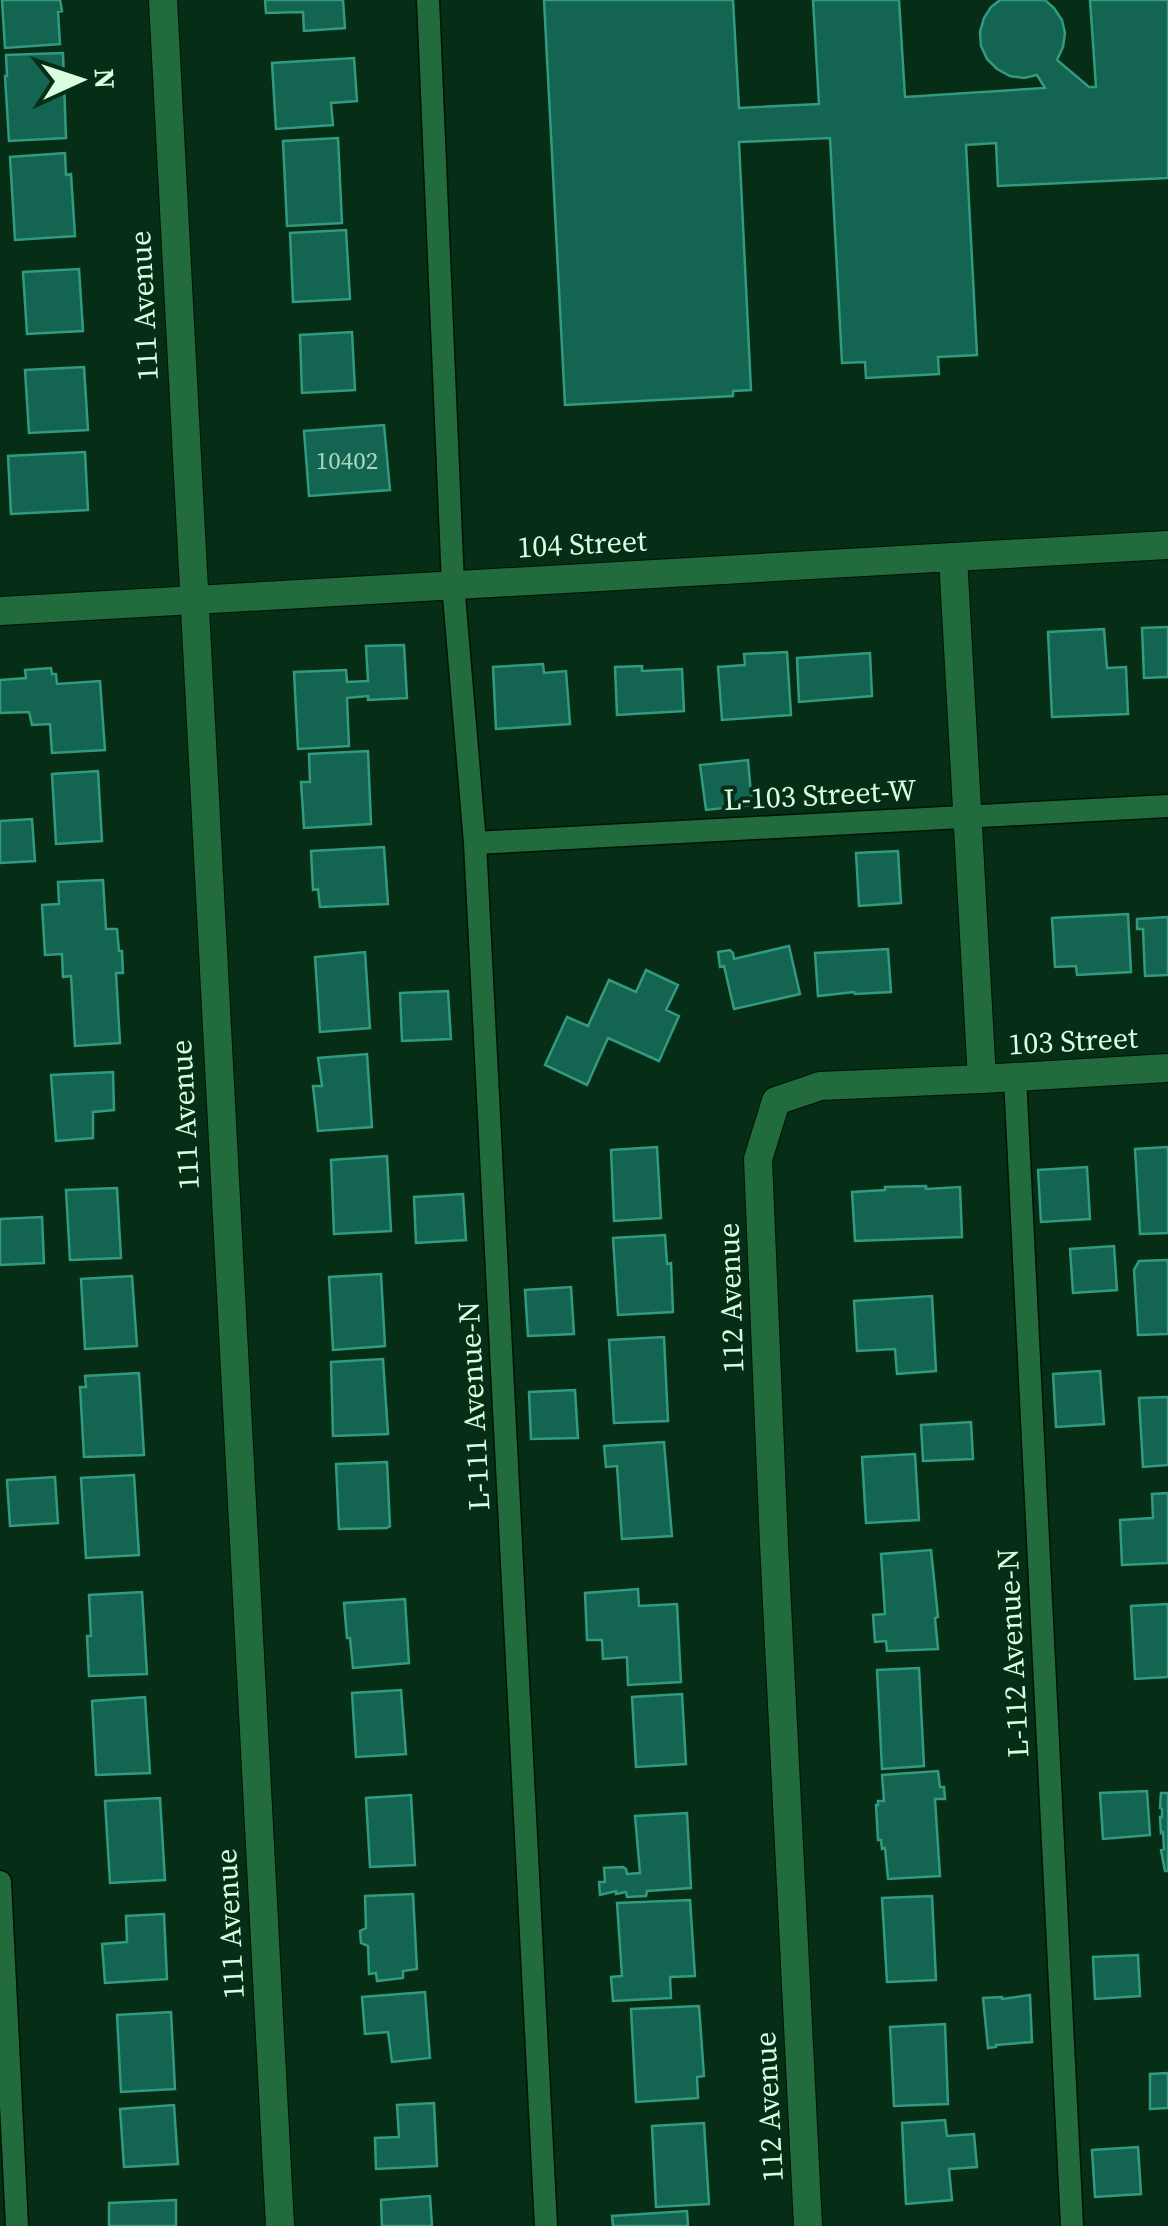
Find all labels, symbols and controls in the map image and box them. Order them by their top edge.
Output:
north arrow [30,30,130,130]
text: N [85,68,124,90]
street label: 111 Avenue [119,230,168,382]
house number: 10402 [316,443,378,477]
street label: 104 Street [516,520,648,567]
street label: L-103 Street-W [723,769,918,820]
street label: 103 Street [1007,1017,1139,1064]
street label: 111 Avenue [160,1039,209,1191]
street label: 112 Avenue [707,1222,754,1374]
street label: L-111 Avenue-N [448,1301,499,1512]
street label: L-112 Avenue-N [987,1548,1038,1759]
street label: 111 Avenue [205,1848,254,2000]
street label: 112 Avenue [744,2031,793,2183]

